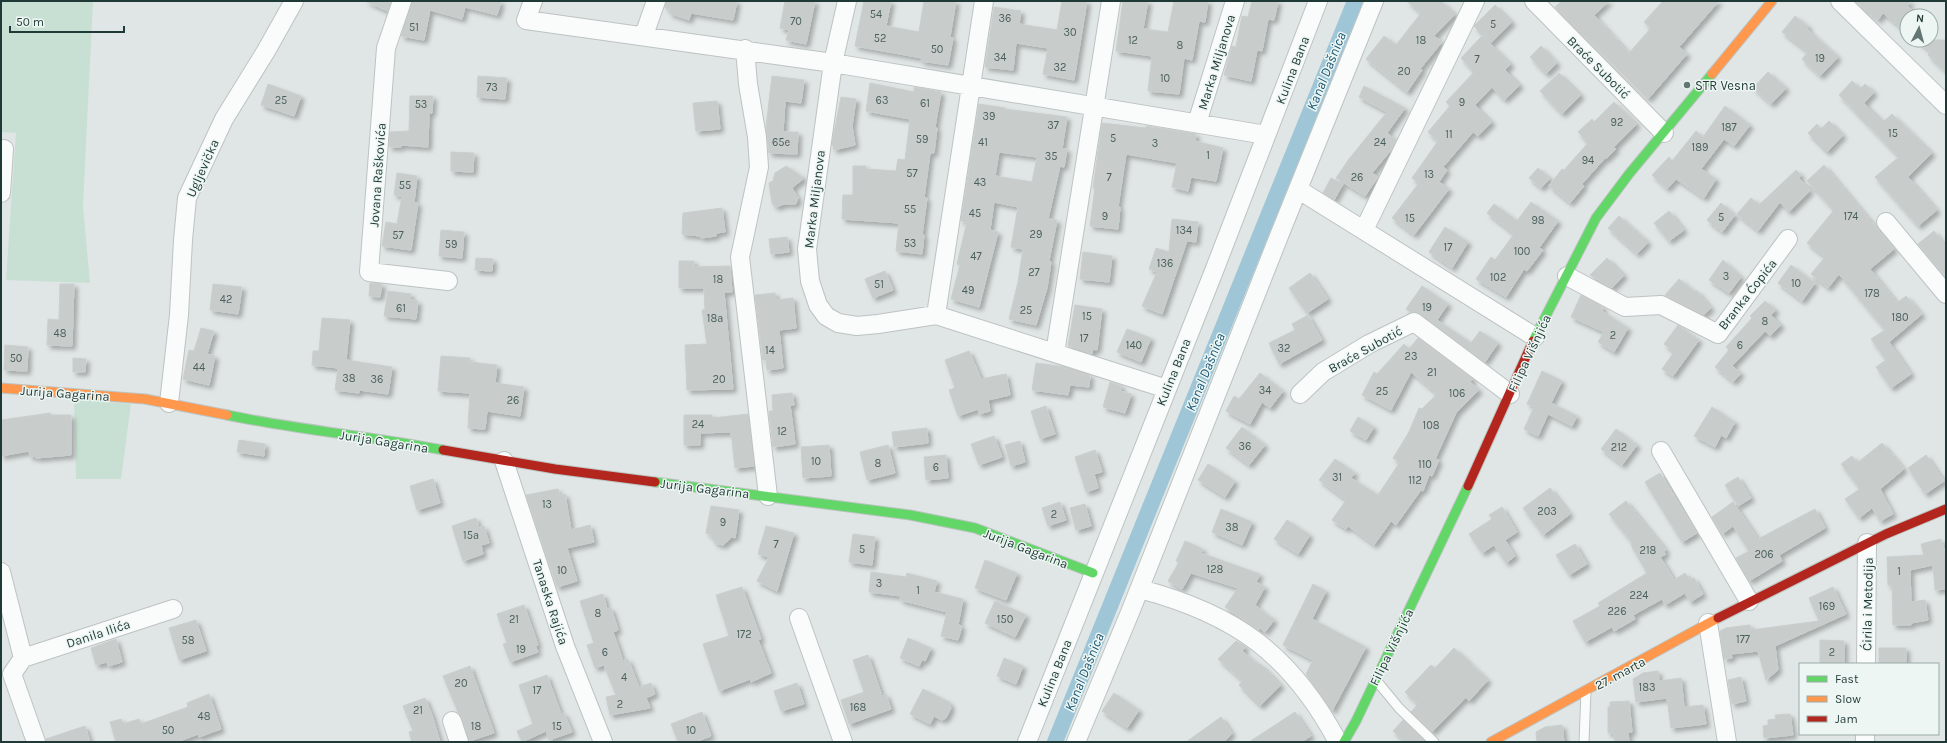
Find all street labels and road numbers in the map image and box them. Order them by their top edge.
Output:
street label: Marka Miljanova [1195,13,1238,112]
street label: Braće Subotić [1564,33,1633,102]
street label: Kulina Bana [1273,34,1312,106]
street label: Jovana Raškovića [366,122,389,228]
street label: Ugljevička [183,137,222,199]
street label: Marka Miljanova [801,149,828,249]
street label: Branka Ćopića [1714,255,1780,333]
street label: Filipa Višnjića [1505,312,1554,394]
street label: Braće Subotić [1326,323,1405,376]
street label: Kulina Bana [1153,336,1194,408]
street label: Jurija Gagarina [20,383,110,404]
street label: Jurija Gagarina [338,427,429,456]
street label: Jurija Gagarina [660,476,750,501]
street label: Jurija Gagarina [981,525,1070,572]
street label: Ćirila i Metodija [1858,557,1876,651]
street label: Tanaska Rajića [530,558,571,647]
street label: Filipa Višnjića [1366,606,1417,688]
street label: Danila Ilića [64,616,132,651]
street label: Kulina Bana [1034,637,1075,709]
street label: 27. marta [1592,654,1648,693]

